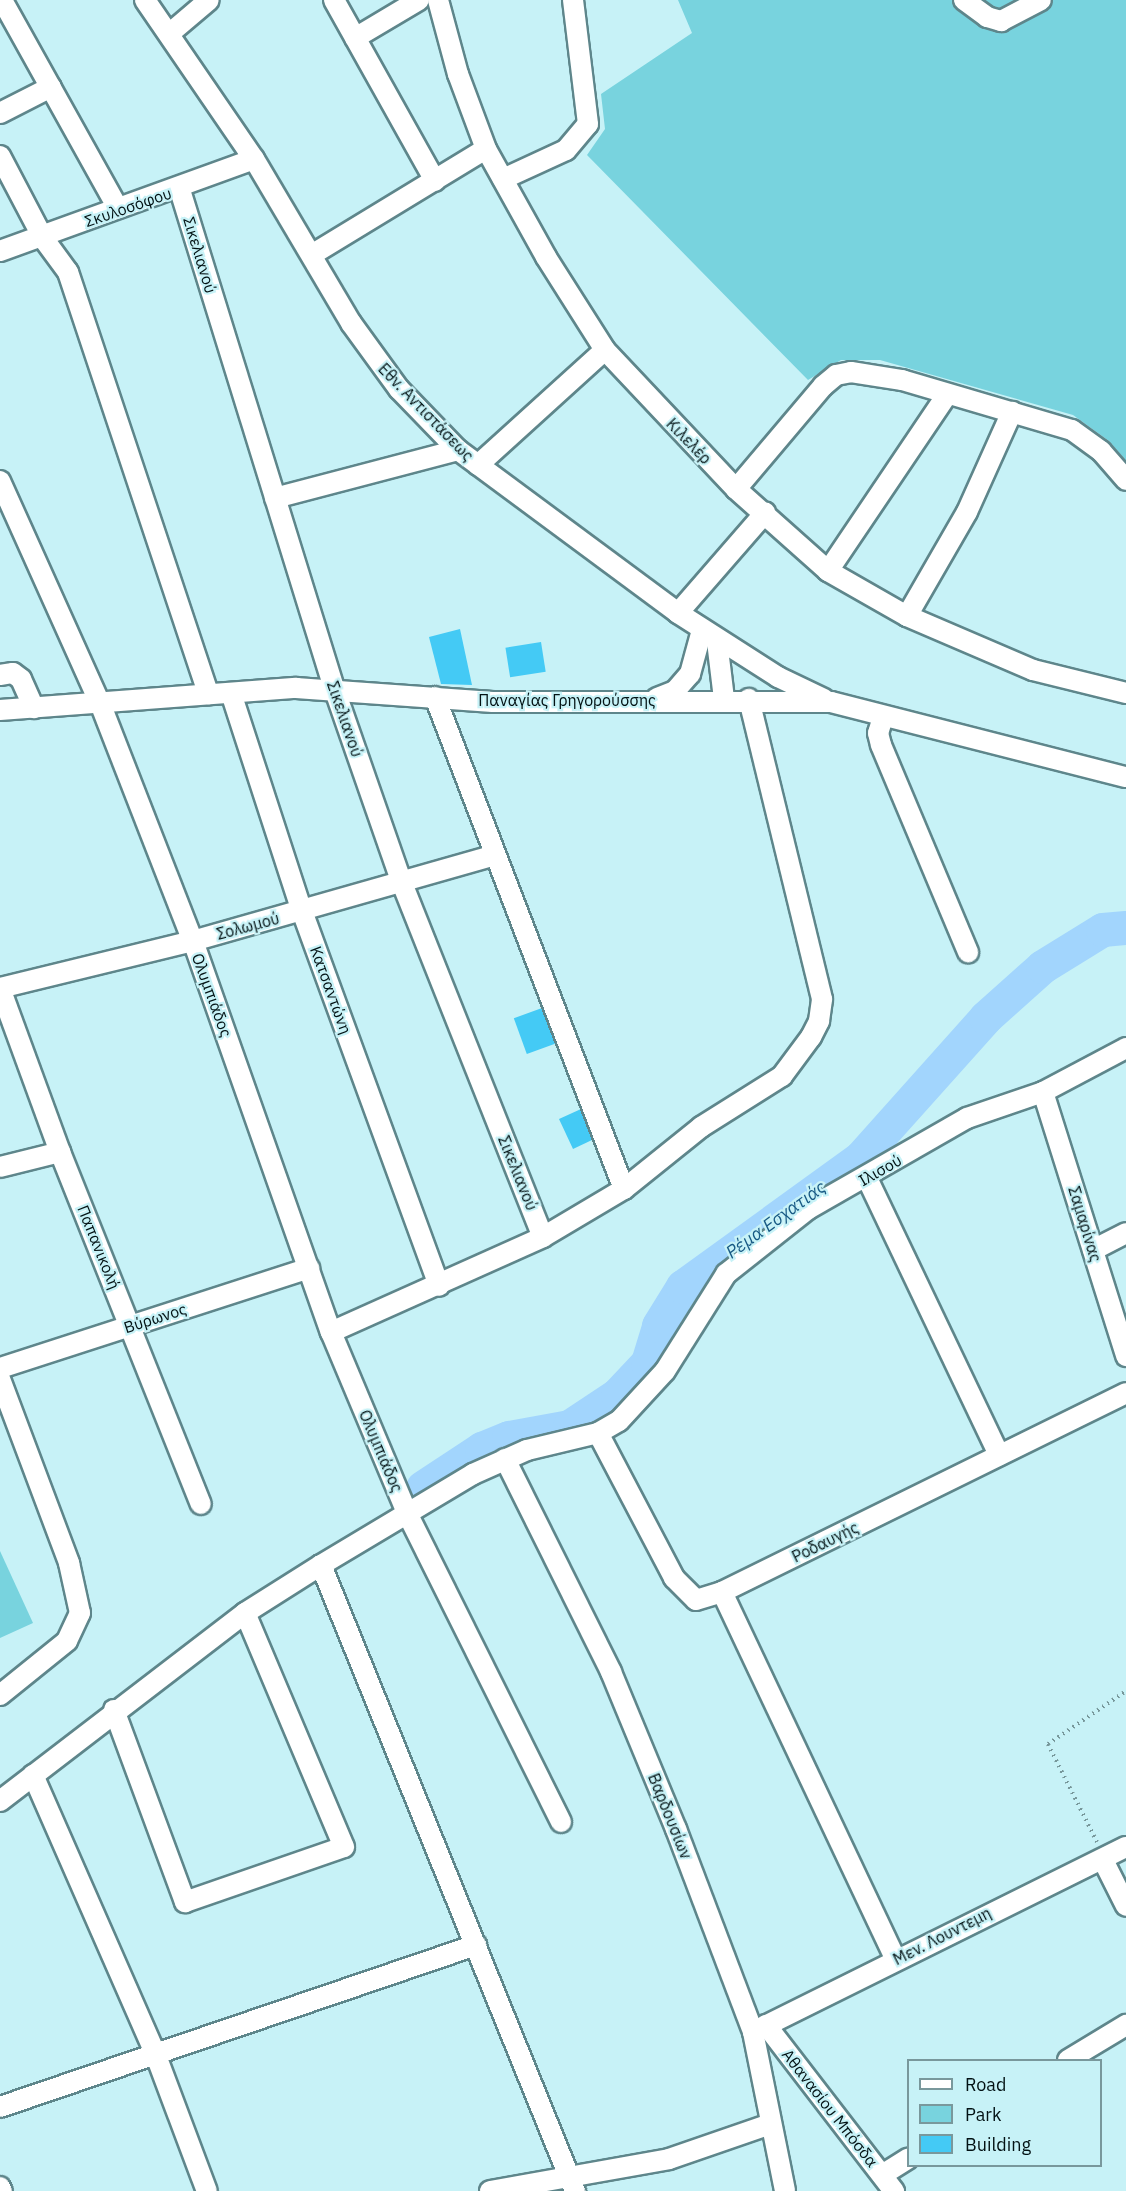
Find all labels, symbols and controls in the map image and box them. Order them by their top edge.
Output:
street label: Σκυλοσόφου [82,183,174,231]
street label: Σικελιανού [179,214,221,296]
street label: Εθν. Αντιστάσεως [374,359,478,465]
street label: Κιλελέρ [663,414,715,468]
street label: Σικελιανού [323,678,367,760]
street label: Παναγίας Γρηγορούσσης [478,690,656,710]
street label: Σολωμού [214,908,282,944]
street label: Κατσαντώνη [306,943,356,1037]
street label: Ολυμπιάδος [188,951,236,1039]
street label: Σικελιανού [494,1133,542,1213]
street label: Ιλισού [855,1150,905,1190]
water label: Ρέμα Εσχατιάς [722,1177,830,1263]
street label: Σαμαρίνας [1064,1184,1106,1264]
street label: Παπανικολή [73,1202,125,1292]
street label: Βύρωνος [121,1299,189,1337]
street label: Ολυμπιάδος [355,1407,407,1495]
street label: Ροδαυγής [789,1518,861,1566]
street label: Βαρδουσίων [644,1770,696,1862]
street label: Μεν. Λουντεμη [890,1903,994,1969]
street label: Αθανασίου Μπόσδα [778,2045,882,2171]
legend [907,2059,1102,2167]
text: Road [965,2073,1006,2096]
text: Park [965,2103,1001,2126]
text: Building [965,2133,1031,2156]

